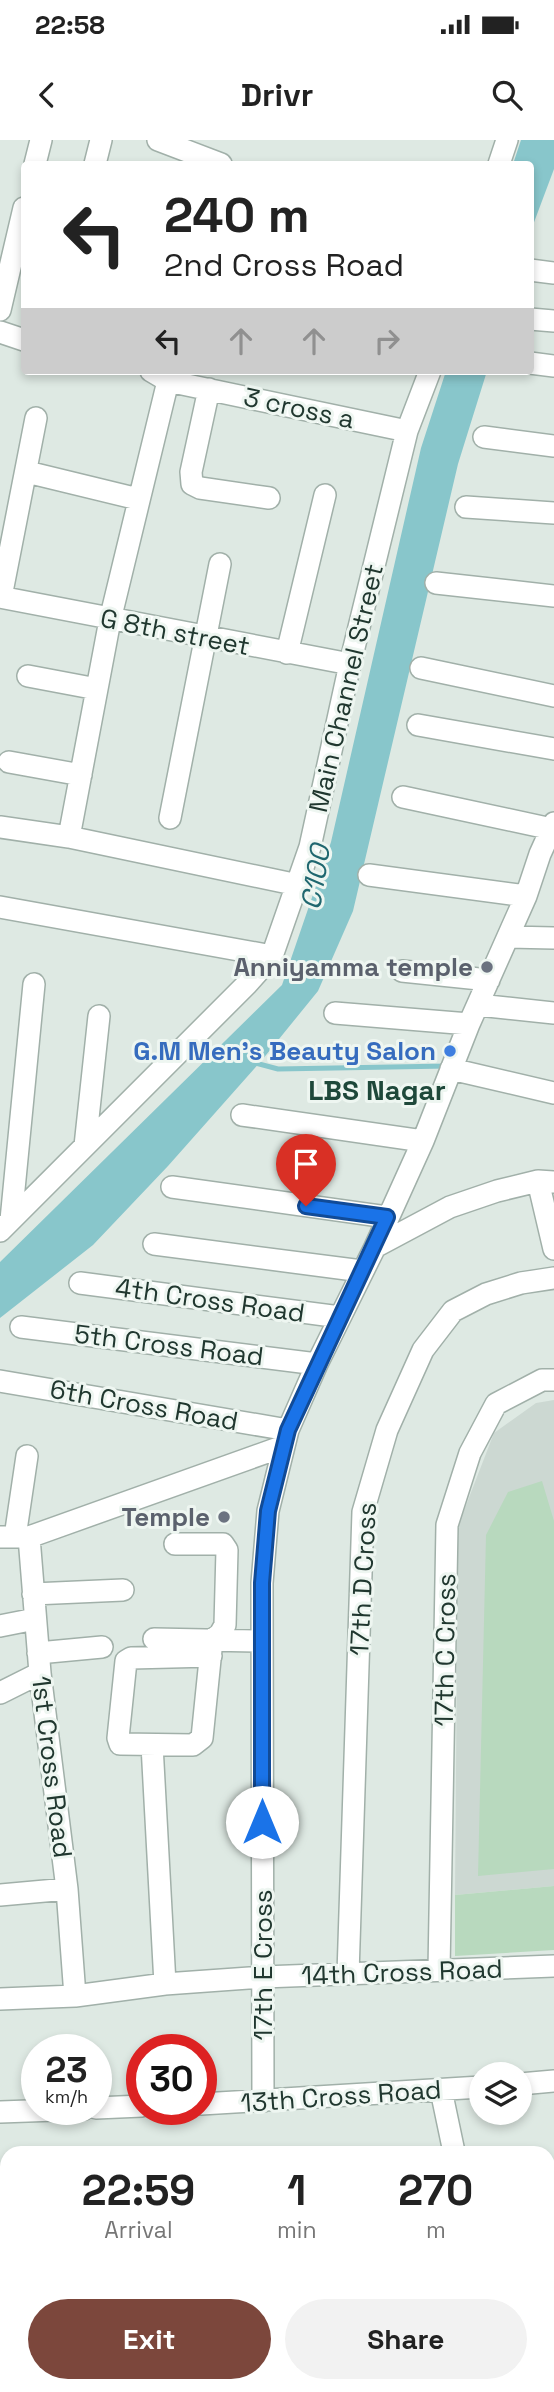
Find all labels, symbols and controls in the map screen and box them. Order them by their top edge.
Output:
text: 22:58 [35,8,105,42]
text: Drivr [241,75,313,115]
icon: back [28,76,66,114]
icon: search [488,76,526,114]
text: 240 m [164,184,310,246]
icon: left [49,189,140,280]
text: 2nd Cross Road [164,245,404,285]
icon: left [149,322,187,360]
icon: ahead [222,322,260,360]
icon: ahead [295,322,333,360]
icon: right [368,322,406,360]
street label: 3 cross a [241,380,358,436]
street label: Main Channel Street [301,561,391,815]
street label: G 8th street [97,601,253,663]
water label: C100 [292,839,338,912]
place label: Anniyamma temple [233,950,473,984]
marker: Anniyamma temple [479,959,495,975]
place label: G.M Men's Beauty Salon [133,1034,436,1068]
marker: G.M Men's Beauty Salon [442,1043,458,1059]
district label: LBS Nagar [308,1072,446,1108]
pin [276,1134,336,1206]
icon: arrive [287,1145,325,1183]
street label: 4th Cross Road [113,1270,307,1330]
street label: 5th Cross Road [73,1317,265,1373]
street label: 6th Cross Road [47,1372,241,1438]
place label: Temple [121,1500,210,1534]
street label: 17th D Cross [342,1501,384,1657]
marker: Temple [216,1509,232,1525]
street label: 17th C Cross [427,1573,463,1727]
street label: 1st Cross Road [24,1674,80,1860]
position arrow [225,1785,299,1859]
street label: 17th E Cross [246,1890,280,2040]
street label: 14th Cross Road [301,1951,503,1993]
speed limit sign: 30 [126,2034,217,2125]
text: 23 [45,2048,88,2092]
map controls [469,2062,532,2125]
button: layers [469,2062,532,2125]
street label: 13th Cross Road [239,2072,443,2120]
text: km/h [45,2085,88,2108]
text: 22:59 [82,2164,195,2217]
text: 1 [287,2164,306,2217]
text: 270 [398,2164,473,2217]
text: Arrival [104,2215,173,2245]
text: min [277,2215,317,2245]
text: m [426,2215,446,2245]
button: Exit [28,2299,271,2379]
button: Share [285,2299,527,2379]

